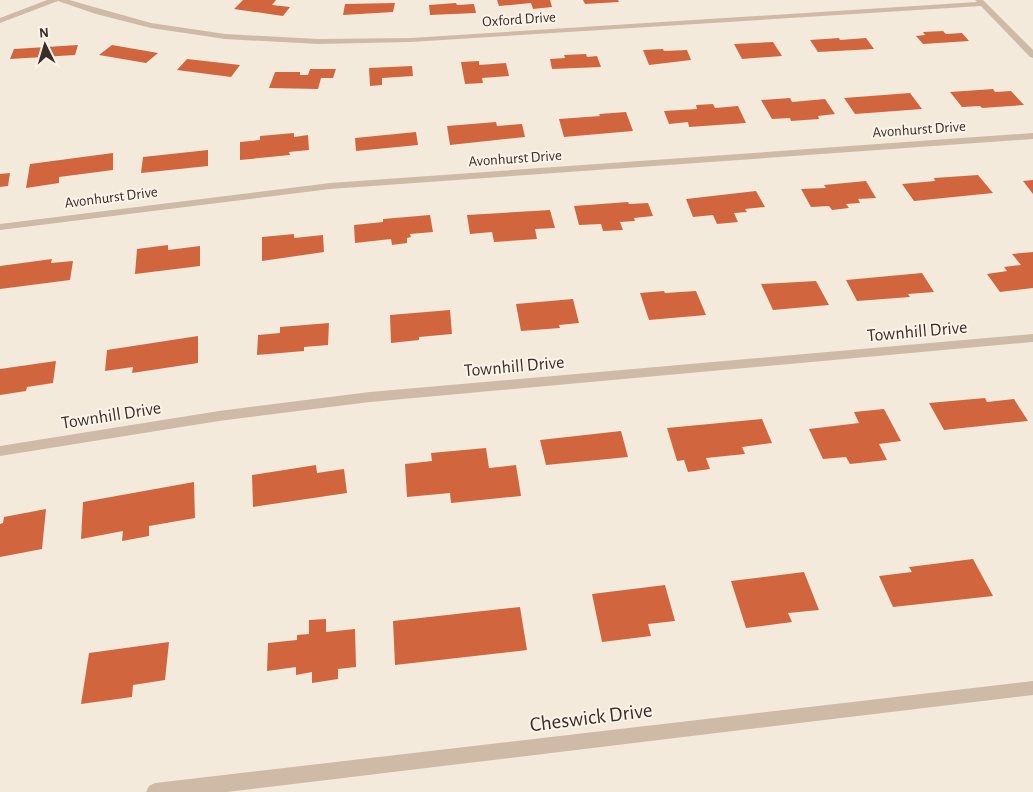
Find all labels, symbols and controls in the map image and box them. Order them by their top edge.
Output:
street label: Oxford Drive [482,9,556,30]
north arrow [20,20,70,70]
text: N [38,26,49,40]
street label: Avonhurst Drive [872,119,966,140]
street label: Avonhurst Drive [468,148,562,169]
street label: Avonhurst Drive [64,184,159,211]
street label: Townhill Drive [866,319,968,345]
street label: Townhill Drive [463,354,565,380]
street label: Townhill Drive [60,399,162,433]
street label: Cheswick Drive [529,700,654,735]

